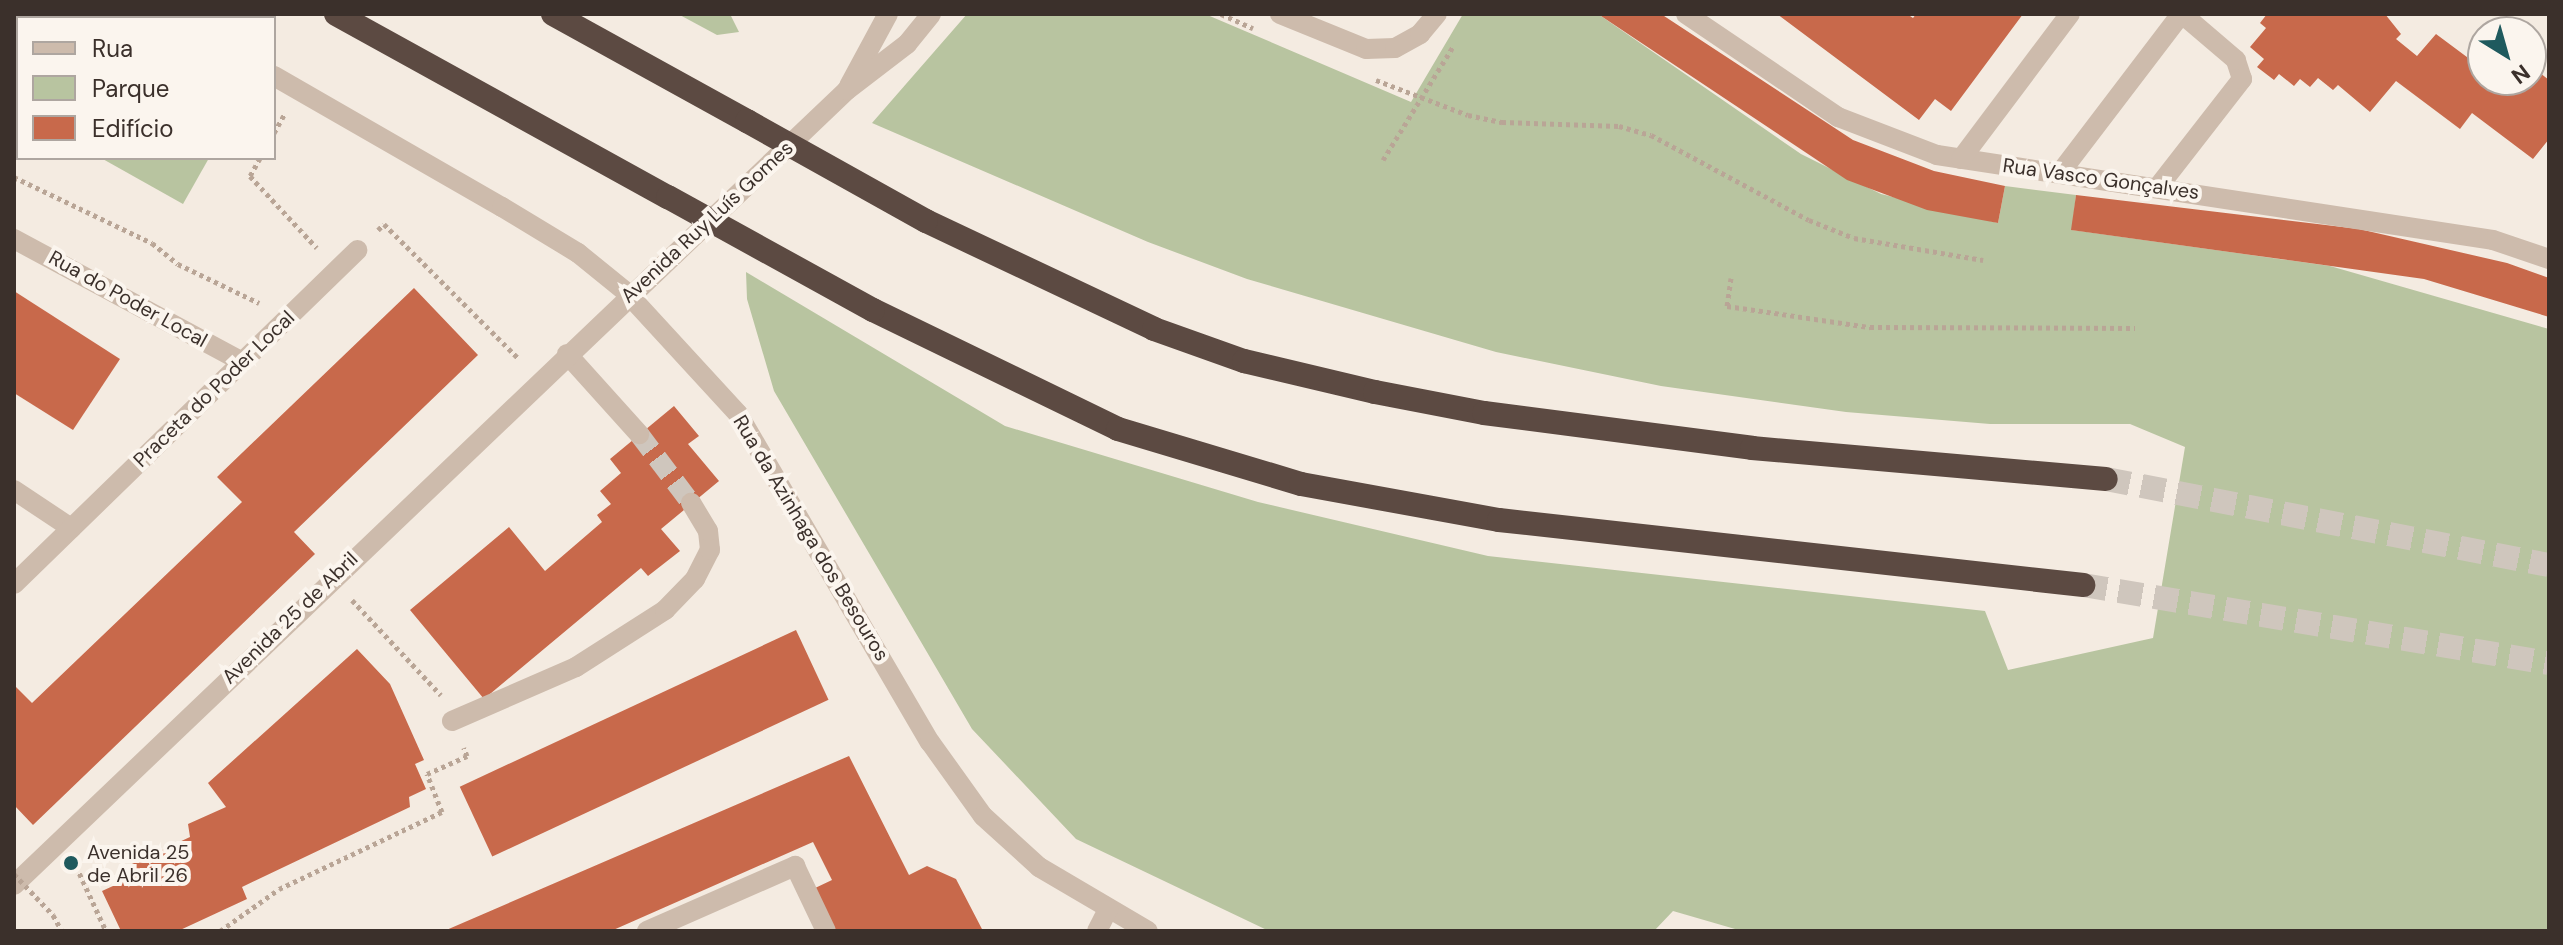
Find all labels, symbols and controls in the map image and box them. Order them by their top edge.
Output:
legend [16,16,276,160]
north arrow [2467,16,2547,96]
text: Rua [92,33,133,64]
text: N [2505,58,2536,90]
text: Parque [92,73,169,104]
text: Edifício [92,113,174,144]
street label: Avenida Ruy Luís Gomes [616,136,798,308]
street label: Rua Vasco Gonçalves [2001,153,2201,205]
street label: Rua do Poder Local [45,245,211,353]
street label: Praceta do Poder Local [129,306,299,472]
street label: Rua da Azinhaga dos Besouros [728,411,894,665]
street label: Avenida 25 de Abril [217,547,363,689]
place label: Avenida 25 de Abril 26 [87,840,189,887]
marker: Avenida 25 de Abril 26 [62,854,80,872]

